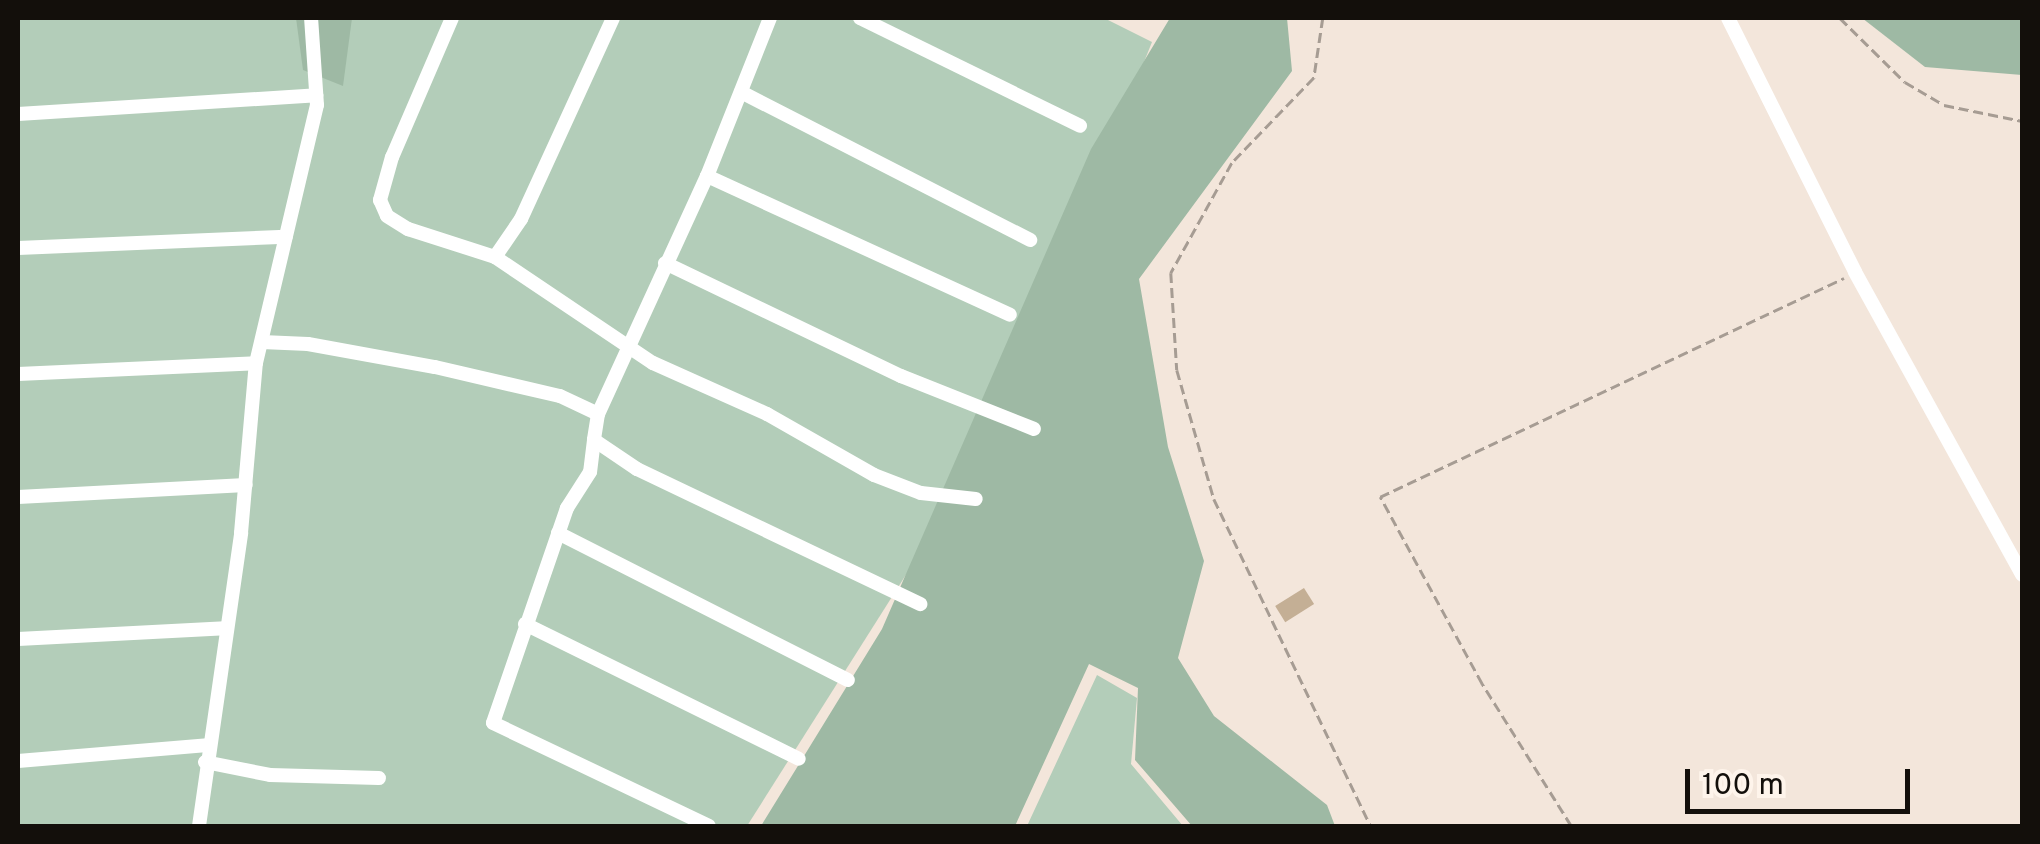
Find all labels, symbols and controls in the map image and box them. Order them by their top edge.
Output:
scale bar [1690,749,1915,811]
text: 100 m [1702,768,1784,805]

